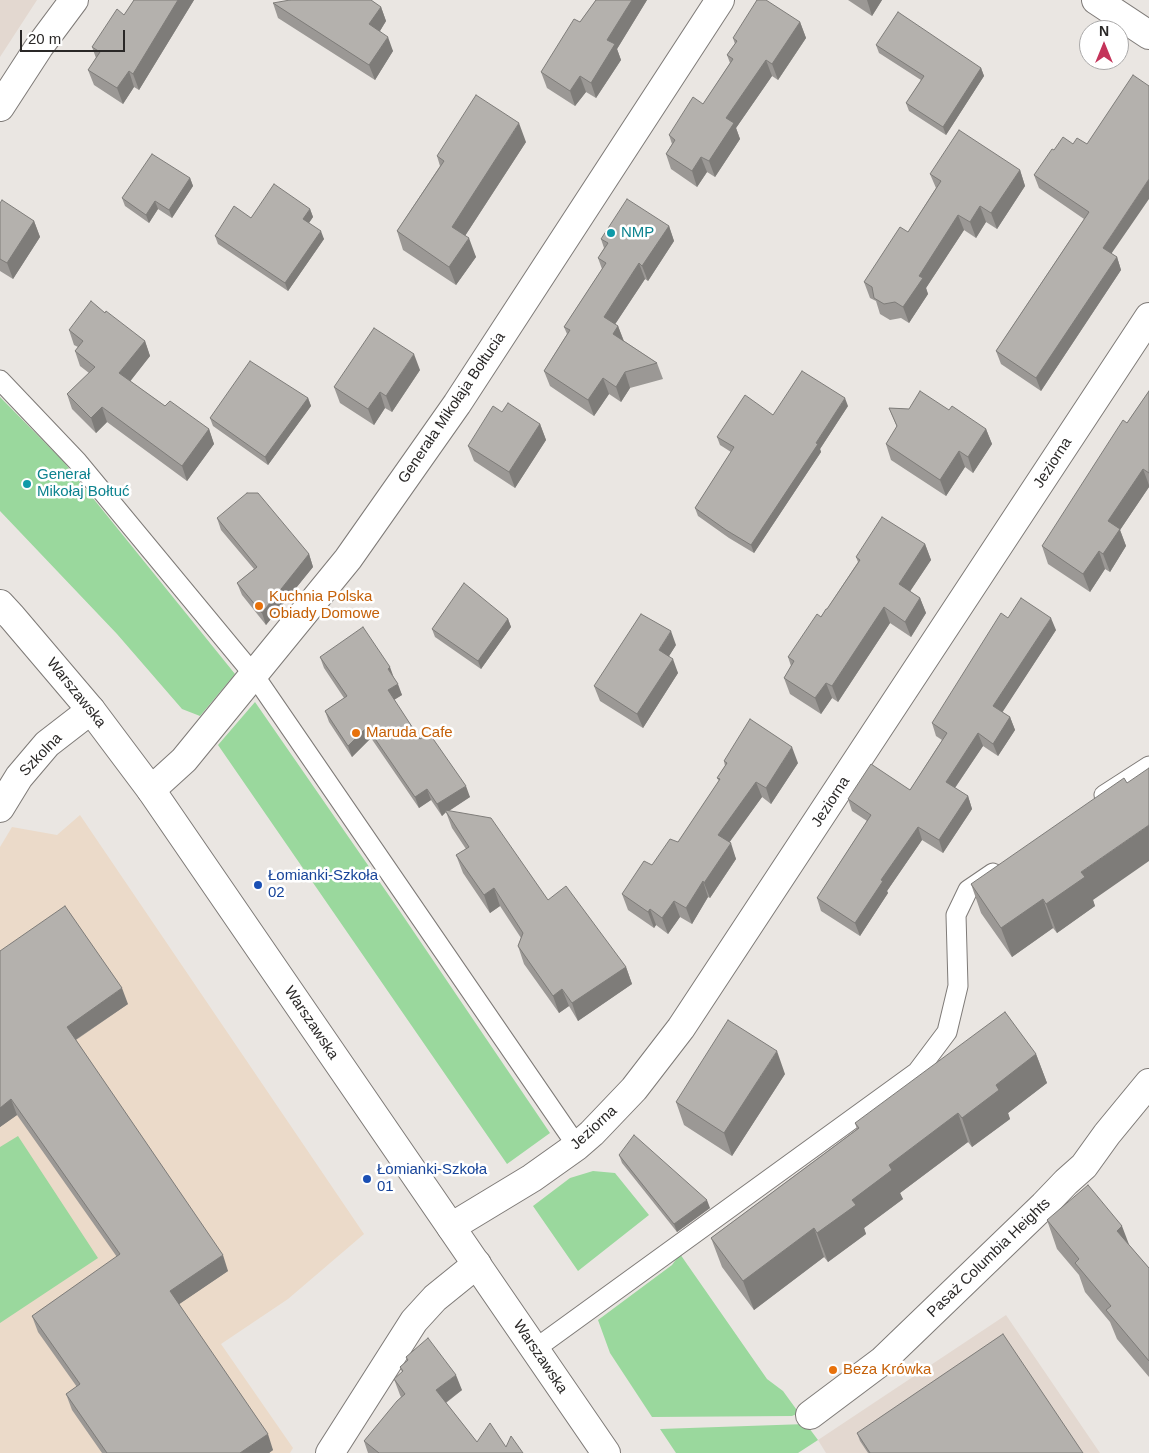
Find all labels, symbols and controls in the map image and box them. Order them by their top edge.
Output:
scale bar [22,20,128,52]
north arrow [1079,20,1129,70]
text: N [1099,23,1109,39]
text: 20 m [28,30,61,47]
place label: NMP [621,224,654,242]
marker: NMP [605,227,617,239]
street label: Generała Mikołaja Bołtucia [395,329,509,487]
street label: Jeziorna [1030,434,1076,492]
place label: Generał Mikołaj Bołtuć [37,466,130,501]
marker: Generał Mikołaj Bołtuć [21,478,33,490]
place label: Kuchnia Polska Obiady Domowe [269,588,380,623]
marker: Kuchnia Polska Obiady Domowe [253,600,265,612]
street label: Warszawska [42,655,110,731]
place label: Maruda Cafe [366,724,453,742]
marker: Maruda Cafe [350,727,362,739]
street label: Szkolna [16,730,66,780]
street label: Jeziorna [808,773,854,831]
place label: Łomianki-Szkoła 02 [268,867,378,902]
marker: Łomianki-Szkoła 02 [252,879,264,891]
street label: Warszawska [280,983,342,1063]
street label: Jeziorna [567,1102,621,1154]
place label: Łomianki-Szkoła 01 [377,1161,487,1196]
marker: Łomianki-Szkoła 01 [361,1173,373,1185]
street label: Pasaż Columbia Heights [924,1194,1054,1322]
street label: Warszawska [509,1317,571,1397]
place label: Beza Krówka [843,1361,931,1379]
marker: Beza Krówka [827,1364,839,1376]

